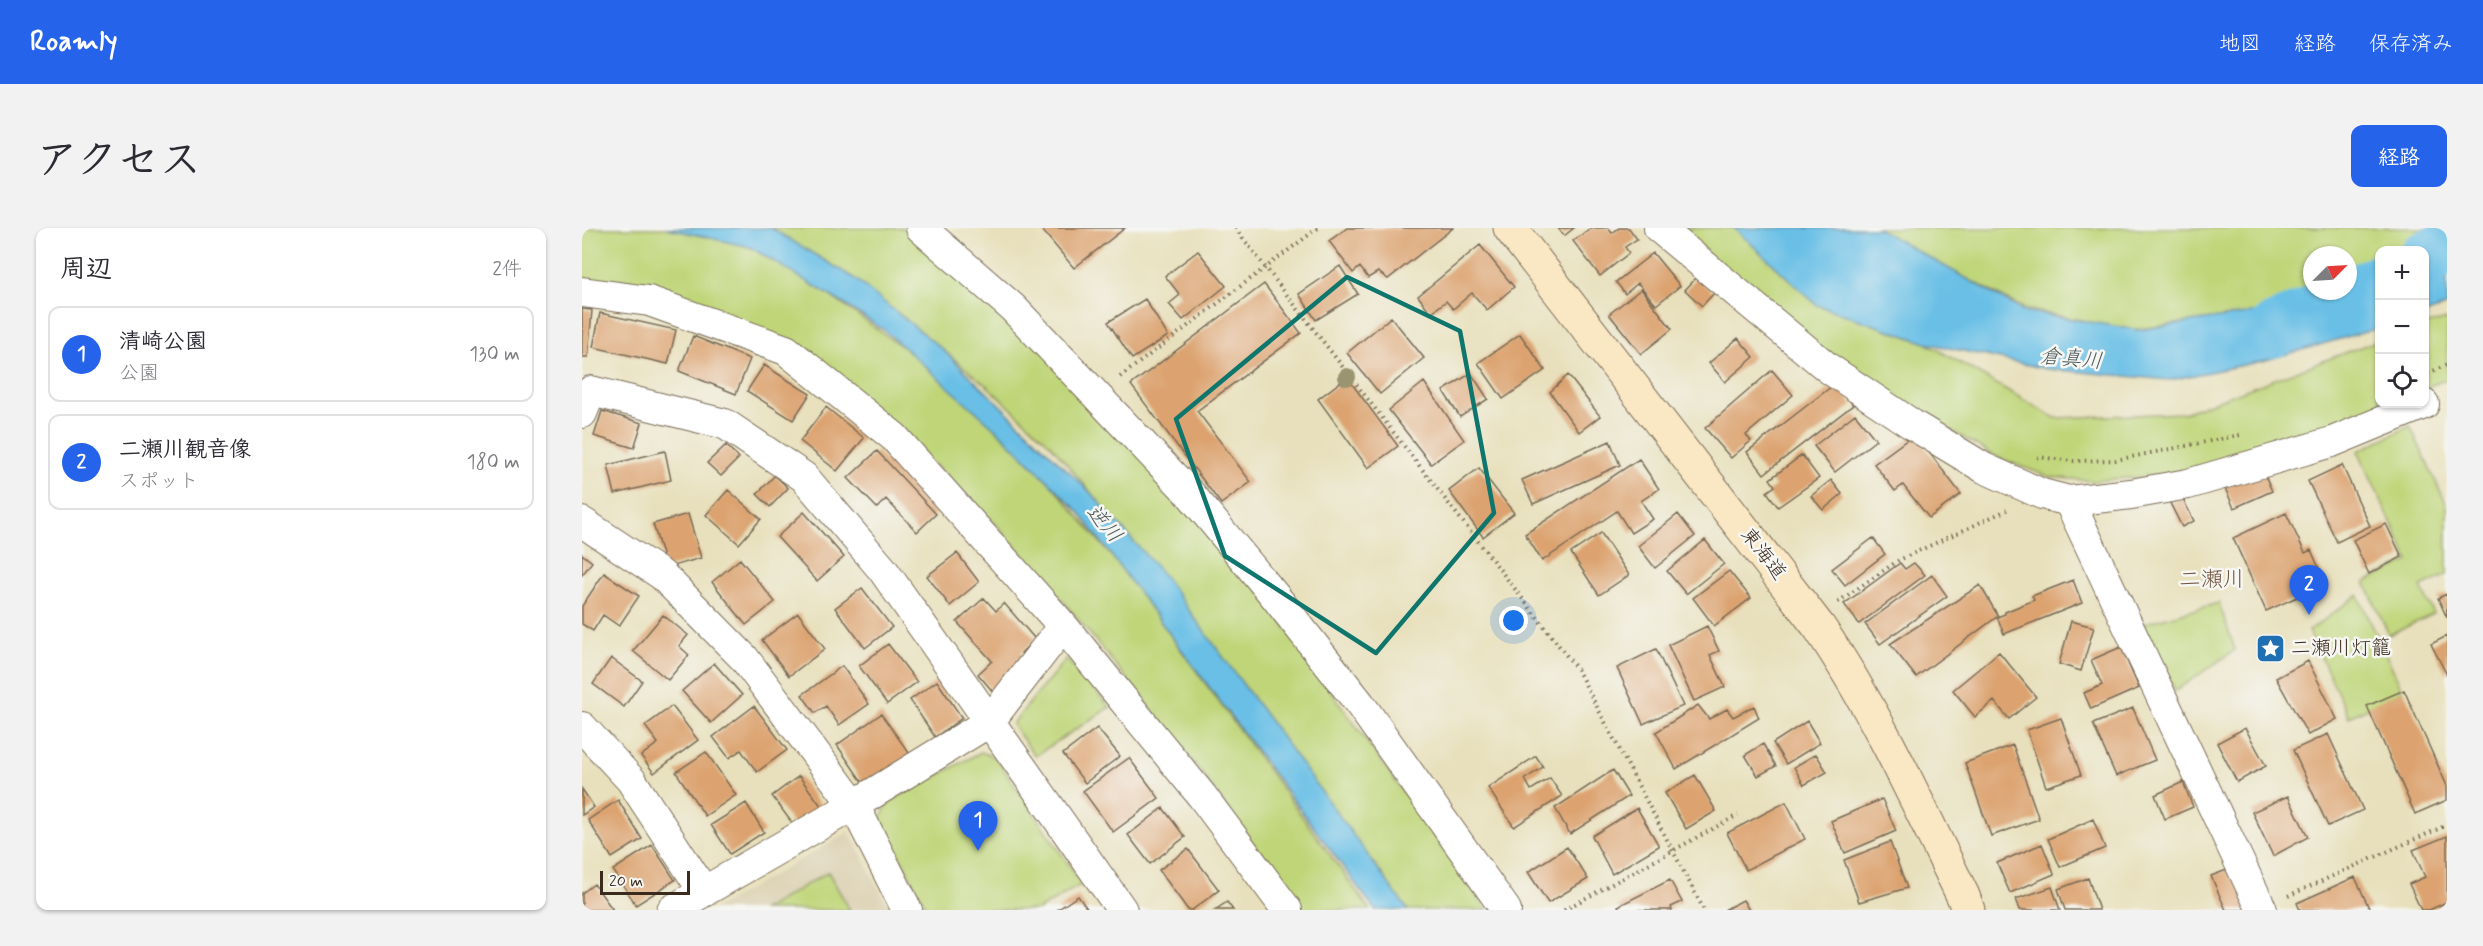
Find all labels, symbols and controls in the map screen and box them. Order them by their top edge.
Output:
text: Roamly [30,24,118,61]
text: 地図 [2219,30,2261,58]
text: 経路 [2294,30,2336,58]
text: 保存済み [2369,30,2453,58]
button: 経路 [2351,125,2447,187]
text: アクセス [36,134,201,189]
north arrow [2303,246,2357,300]
map controls [2375,246,2429,408]
button: + [2375,246,2429,300]
text: 周辺 [60,253,112,287]
text: 2件 [492,256,522,283]
button: − [2375,300,2429,354]
text: 清崎公園 [119,328,207,356]
text: 1 [77,341,86,368]
text: 130 m [469,341,520,368]
water label: 倉真川 [2038,342,2104,376]
button: locate [2375,354,2429,408]
text: 公園 [119,360,159,387]
text: 二瀬川観音像 [119,436,251,464]
text: 2 [77,449,86,476]
text: 180 m [467,449,520,476]
text: スポット [119,468,199,495]
water label: 逆川 [1080,499,1128,549]
street label: 東海道 [1734,522,1792,586]
district label: 二瀬川 [2179,566,2245,594]
pin: 2 [2290,566,2328,615]
your location [1499,606,1528,635]
place icon: 二瀬川灯籠 [2254,632,2286,664]
place label: 二瀬川灯籠 [2291,635,2391,662]
pin: 1 [958,802,998,851]
scale bar [600,868,690,896]
text: 20 m [609,871,643,892]

